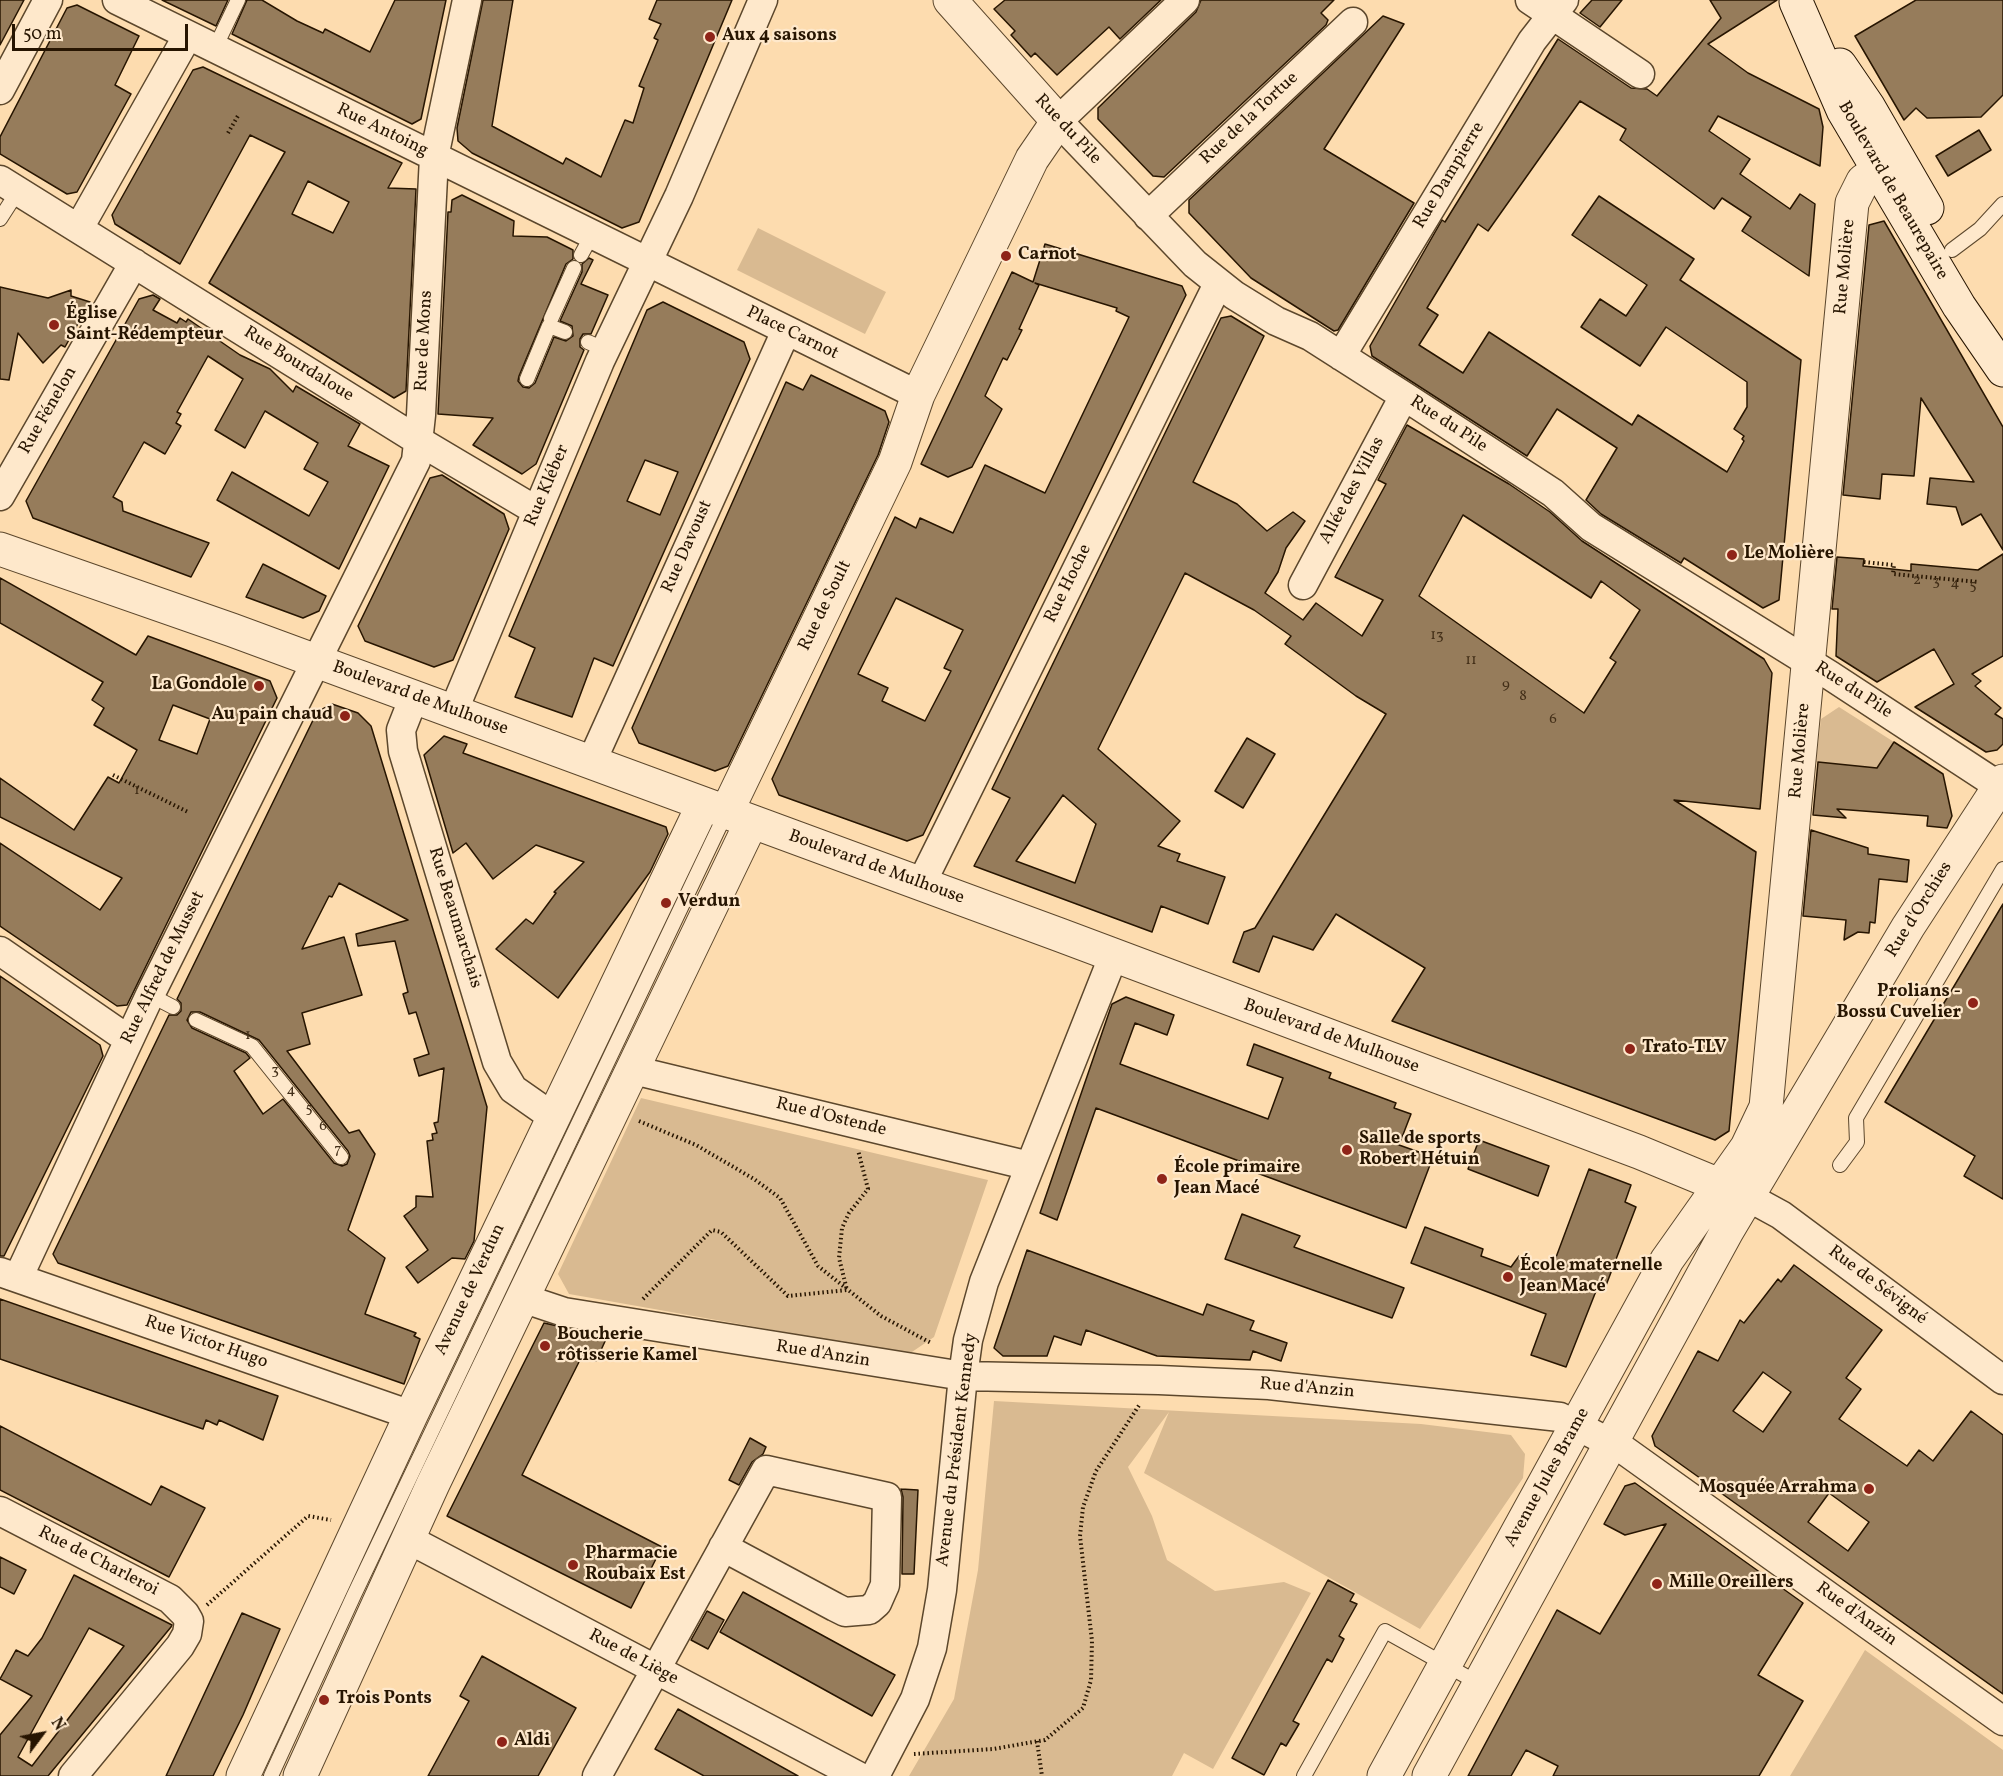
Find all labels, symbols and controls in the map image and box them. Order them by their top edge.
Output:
scale bar [15,12,190,50]
text: 50 m [23,22,62,47]
place label: Aux 4 saisons [722,26,837,48]
marker: Aux 4 saisons [703,30,717,44]
street label: Rue de la Tortue [1196,68,1304,170]
street label: Rue du Pile [1029,90,1105,170]
street label: Boulevard de Beaurepaire [1832,98,1952,284]
street label: Rue Antoing [333,100,431,162]
street label: Rue Dampierre [1410,119,1490,233]
street label: Rue Molière [1831,218,1861,316]
place label: Carnot [1018,245,1077,267]
marker: Carnot [999,249,1013,263]
street label: Rue de Mons [412,290,438,392]
street label: Place Carnot [742,302,842,366]
place label: Église Saint-Rédempteur [66,304,223,346]
marker: Église Saint-Rédempteur [47,318,61,332]
street label: Rue Bourdaloue [239,322,357,408]
street label: Rue Fénelon [15,363,83,459]
street label: Rue du Pile [1405,392,1491,458]
street label: Allée des Villas [1316,434,1390,548]
street label: Rue Kléber [521,442,575,530]
street label: Rue Davoust [658,497,718,597]
street label: Rue Hoche [1041,541,1097,627]
place label: Le Molière [1744,544,1834,566]
marker: Le Molière [1725,548,1739,562]
street label: Rue de Soult [795,557,857,655]
house number: 2 [1913,572,1921,590]
house number: 3 [1932,573,1940,591]
house number: 4 [1951,575,1959,593]
house number: 5 [1969,577,1977,595]
house number: 13 [1430,627,1444,645]
house number: 11 [1465,652,1477,670]
street label: Boulevard de Mulhouse [329,657,511,741]
street label: Rue du Pile [1810,658,1896,724]
place label: La Gondole [152,675,247,697]
house number: 9 [1502,676,1510,694]
marker: La Gondole [252,679,266,693]
house number: 8 [1519,688,1527,706]
street label: Rue Molière [1786,702,1816,800]
place label: Au pain chaud [212,705,333,727]
marker: Au pain chaud [338,709,352,723]
house number: 6 [1549,711,1557,729]
house number: 1 [134,782,140,800]
street label: Boulevard de Mulhouse [785,826,967,910]
street label: Rue Beaumarchais [422,845,486,991]
street label: Rue d'Orchies [1882,858,1958,962]
street label: Rue Alfred de Musset [118,888,210,1048]
place label: Verdun [678,892,740,914]
marker: Verdun [659,896,673,910]
place label: Prolians - Bossu Cuvelier [1837,982,1961,1024]
street label: Boulevard de Mulhouse [1240,995,1422,1079]
marker: Prolians - Bossu Cuvelier [1966,996,1980,1010]
house number: 1 [245,1027,251,1045]
place label: Trato-TLV [1642,1038,1727,1060]
marker: Trato-TLV [1623,1042,1637,1056]
house number: 3 [271,1062,279,1080]
house number: 4 [287,1082,295,1100]
street label: Rue d'Ostende [774,1094,888,1142]
house number: 5 [305,1100,313,1118]
house number: 6 [319,1118,327,1136]
place label: Salle de sports Robert Hétuin [1359,1129,1481,1172]
house number: 7 [334,1141,342,1159]
marker: Salle de sports Robert Hétuin [1340,1143,1354,1157]
place label: École primaire Jean Macé [1174,1158,1300,1200]
marker: École primaire Jean Macé [1155,1172,1169,1186]
street label: Avenue de Verdun [431,1221,511,1359]
street label: Rue de Sévigné [1823,1242,1931,1330]
place label: École maternelle Jean Macé [1520,1256,1662,1298]
marker: École maternelle Jean Macé [1501,1270,1515,1284]
street label: Rue Victor Hugo [142,1312,270,1374]
place label: Boucherie rôtisserie Kamel [557,1325,698,1368]
street label: Avenue du Président Kennedy [933,1332,983,1568]
street label: Rue d'Anzin [774,1337,872,1373]
marker: Boucherie rôtisserie Kamel [538,1339,552,1353]
street label: Rue d'Anzin [1259,1374,1355,1404]
street label: Avenue Jules Brame [1501,1405,1595,1551]
place label: Mosquée Arrahma [1699,1478,1857,1500]
marker: Mosquée Arrahma [1862,1482,1876,1496]
street label: Rue de Charleroi [34,1522,162,1602]
place label: Pharmacie Roubaix Est [585,1544,685,1586]
marker: Pharmacie Roubaix Est [566,1558,580,1572]
place label: Mille Oreillers [1669,1573,1794,1595]
marker: Mille Oreillers [1650,1577,1664,1591]
street label: Rue d'Anzin [1811,1578,1901,1652]
street label: Rue de Liège [584,1625,682,1691]
place label: Trois Ponts [336,1689,432,1711]
marker: Trois Ponts [317,1693,331,1707]
north arrow [12,1704,72,1764]
text: N [45,1714,70,1735]
place label: Aldi [514,1731,550,1753]
marker: Aldi [495,1735,509,1749]

